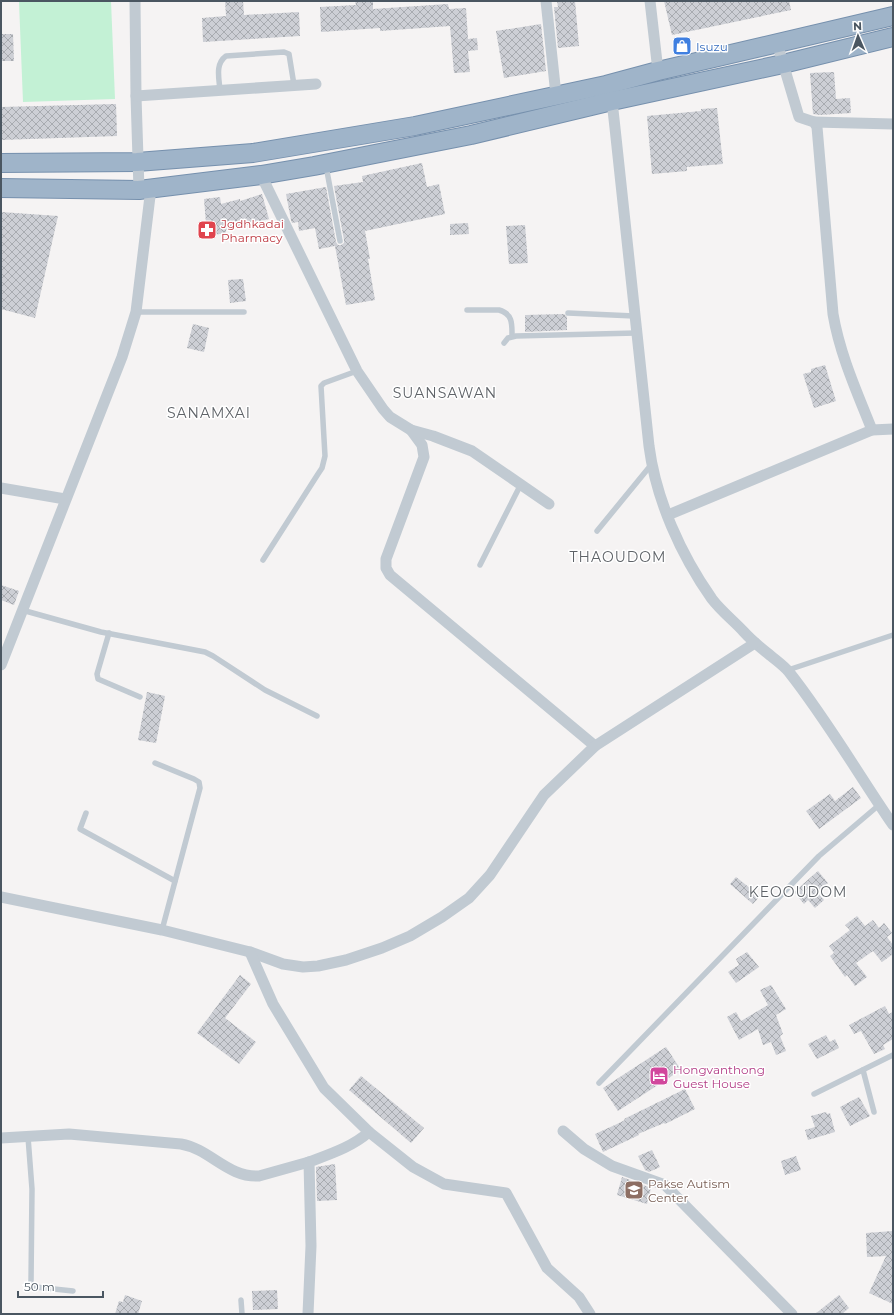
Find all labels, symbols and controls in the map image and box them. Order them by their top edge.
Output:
north arrow [838,16,878,56]
text: N [853,19,862,33]
shop icon: Isuzu [671,35,693,57]
place label: Isuzu [696,39,728,54]
place label: Jgdhkadai Pharmacy [220,216,284,245]
pharmacy icon: Jgdhkadai Pharmacy [196,219,218,241]
district label: SUANSAWAN [393,384,497,402]
district label: SANAMXAI [167,404,251,422]
district label: THAOUDOM [570,548,666,566]
district label: KEOOUDOM [749,883,847,901]
place label: Hongvanthong Guest House [673,1062,765,1091]
hotel icon: Hongvanthong Guest House [648,1065,670,1087]
place label: Pakse Autism Center [648,1176,730,1205]
school or university icon: Pakse Autism Center [623,1179,645,1201]
scale bar [18,1273,103,1299]
text: 50 m [24,1279,55,1294]

